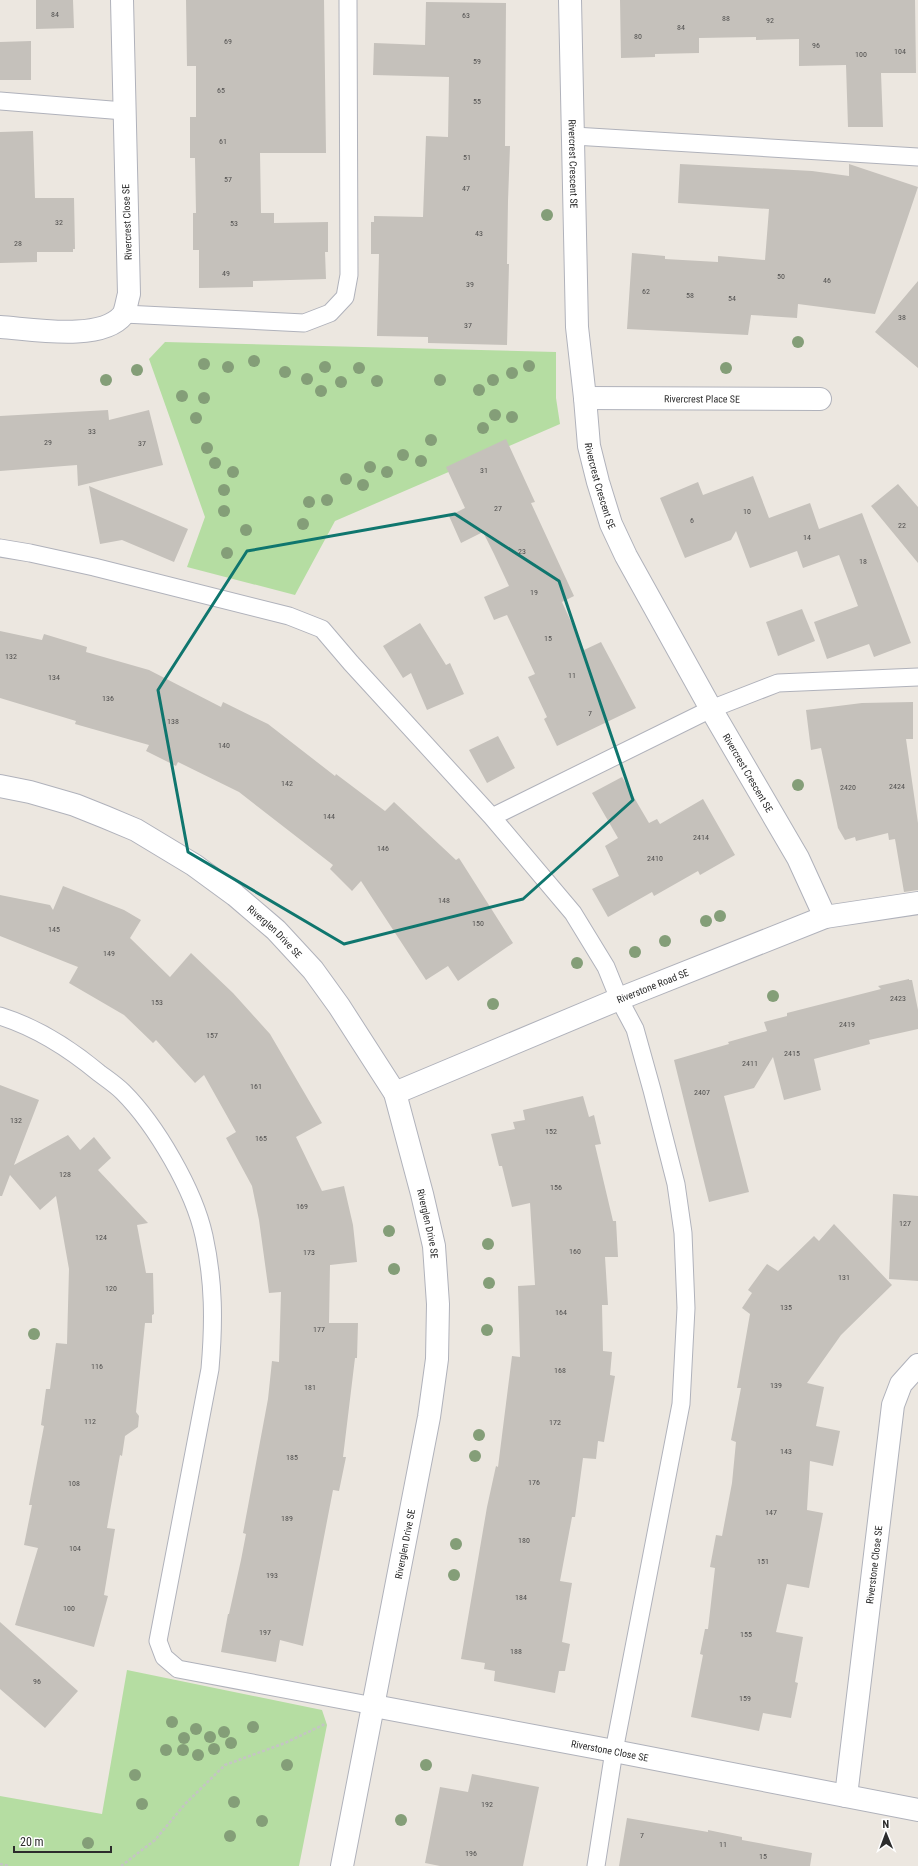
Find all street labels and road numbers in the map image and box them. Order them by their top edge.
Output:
street label: Rivercrest Crescent SE [567,119,580,209]
street label: Rivercrest Close SE [120,184,134,260]
street label: Rivercrest Place SE [664,393,740,404]
street label: Rivercrest Crescent SE [583,442,618,531]
street label: Rivercrest Crescent SE [721,732,775,814]
street label: Riverglen Drive SE [246,903,304,960]
street label: Riverstone Road SE [615,966,690,1005]
street label: Riverglen Drive SE [415,1188,440,1259]
street label: Riverglen Drive SE [393,1508,417,1580]
street label: Riverstone Close SE [864,1525,884,1604]
street label: Riverstone Close SE [570,1738,650,1763]

